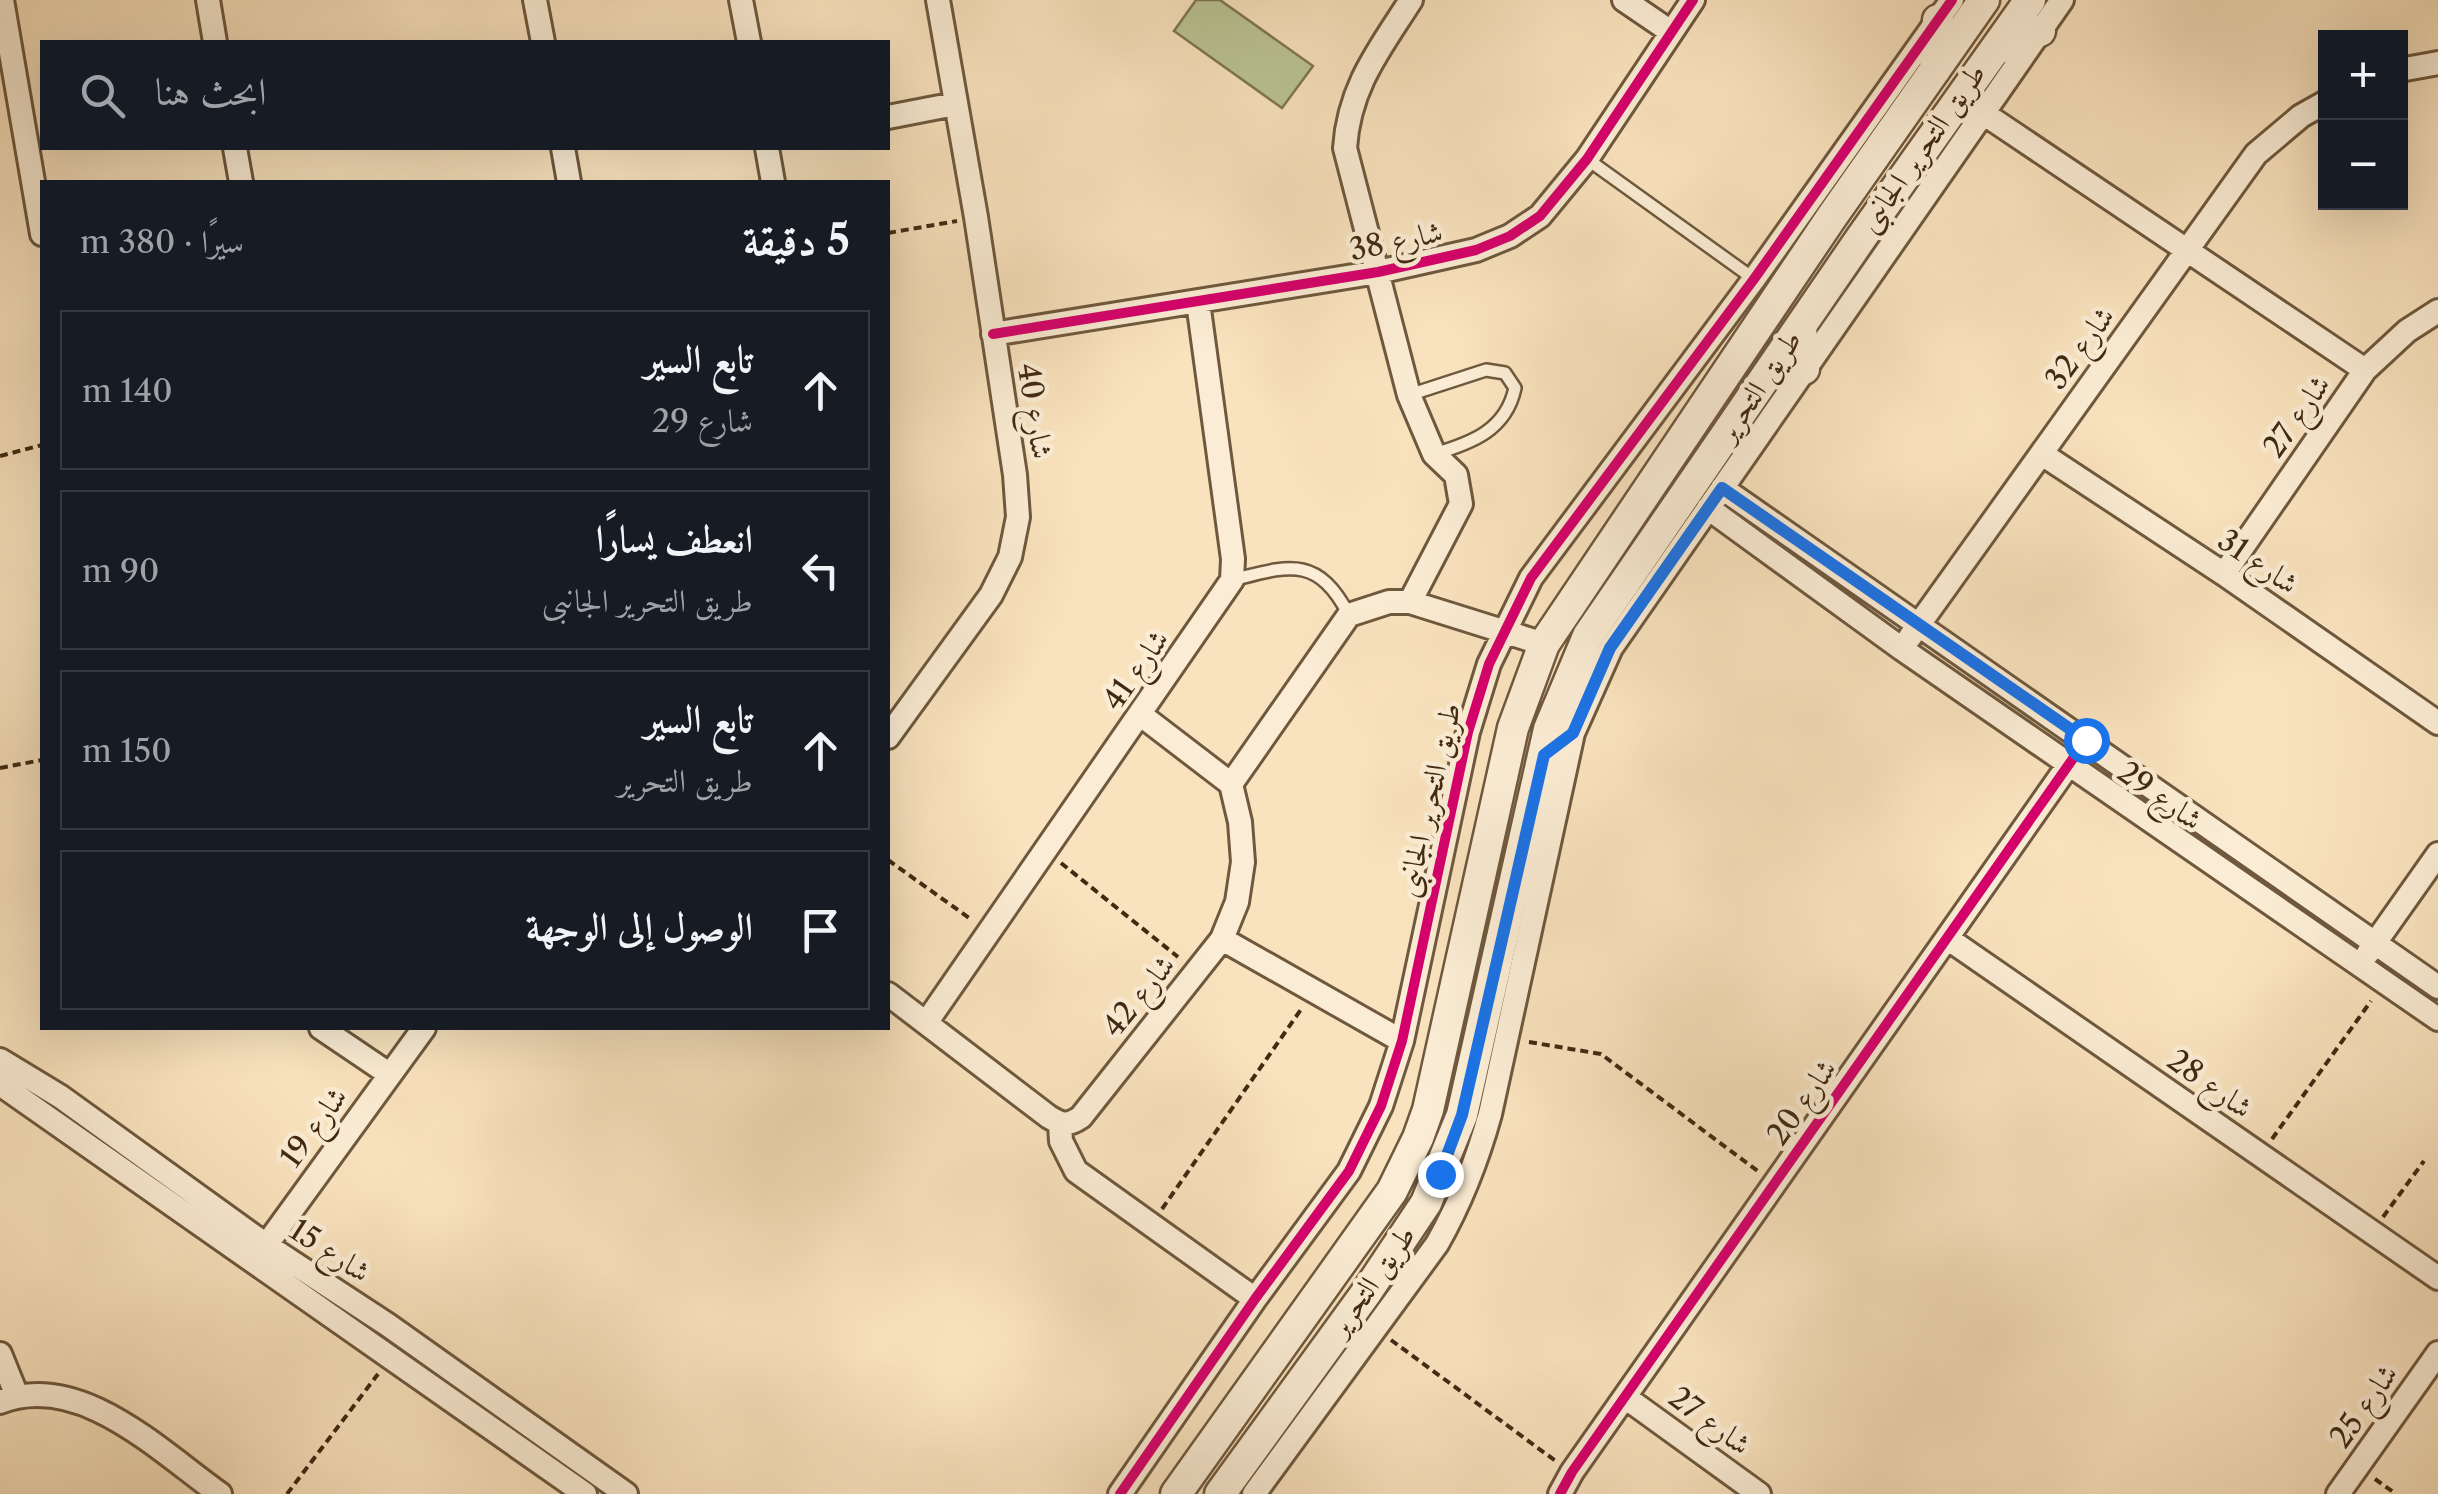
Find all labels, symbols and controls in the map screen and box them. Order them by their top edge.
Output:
map controls [2318,30,2408,210]
button: + [2318,30,2408,120]
search box [40,40,890,150]
street label: طريق التحرير الجانبى [1850,56,1997,242]
icon: search [75,68,130,123]
text: ابحث هنا [155,68,266,115]
button: − [2318,120,2408,210]
street label: شارع 38 [1346,213,1447,275]
text: 5 دقيقة [743,214,850,266]
text: سيرًا · 380 m [80,222,244,261]
street label: شارع 32 [2037,299,2128,401]
street label: طريق التحرير [1706,323,1810,452]
text: تابع السير [644,335,753,382]
street label: شارع 40 [1003,360,1061,463]
icon: ahead [793,363,848,418]
street label: شارع 27 [2255,367,2344,468]
text: 140 m [82,371,173,410]
text: شارع 29 [652,401,753,440]
text: انعطف يسارًا [596,515,753,562]
street label: شارع 31 [2207,521,2306,608]
icon: left [793,543,848,598]
text: 90 m [82,551,159,590]
text: طريق التحرير الجانبى [542,581,753,620]
street label: شارع 41 [1095,622,1182,721]
text: تابع السير [644,695,753,742]
street label: طريق التحرير الجانبى [1388,699,1473,901]
route start [2064,718,2110,764]
icon: ahead [793,723,848,778]
text: 150 m [82,731,171,770]
street label: شارع 29 [2107,753,2210,844]
text: طريق التحرير [617,761,753,800]
text: الوصول إلى الوجهة [526,903,753,950]
icon: arrive [793,903,848,958]
street label: شارع 42 [1094,947,1188,1049]
street label: شارع 28 [2157,1041,2260,1132]
street label: شارع 20 [1759,1052,1850,1156]
street label: شارع 19 [272,1079,361,1178]
route end [1418,1152,1464,1198]
street label: شارع 15 [279,1211,378,1296]
street label: طريق التحرير [1318,1218,1424,1346]
street label: شارع 25 [2322,1357,2411,1459]
street label: شارع 27 [1658,1379,1758,1468]

